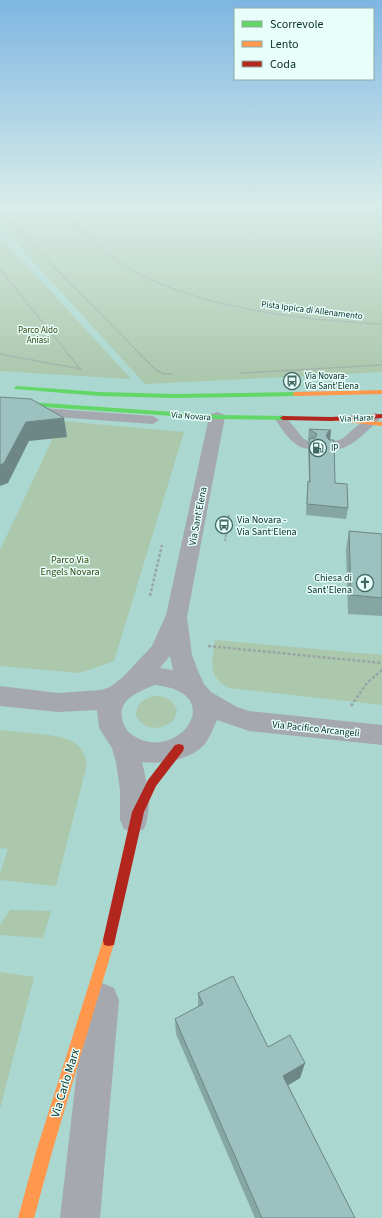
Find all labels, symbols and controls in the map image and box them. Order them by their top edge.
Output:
legend [234,8,374,80]
text: Scorrevole [270,16,323,33]
text: Lento [270,36,299,53]
text: Coda [270,56,296,73]
street label: Pista Ippica di Allenamento [260,298,364,323]
park label: Parco Aldo Aniasi [18,324,58,347]
place label: Via Novara- Via Sant'Elena [305,370,359,393]
bus stop icon: Via Novara- Via Sant'Elena [282,371,302,391]
street label: Via Novara [171,409,211,424]
street label: Via Harar [340,411,375,426]
fuel station icon: IP [308,438,328,458]
place label: IP [331,442,338,455]
street label: Via Sant’Elena [185,486,211,547]
place label: Via Novara - Via Sant‘Elena [237,513,297,539]
bus stop icon: Via Novara - Via Sant‘Elena [214,515,234,535]
park label: Parco Via Engels Novara [41,553,99,579]
place label: Chiesa di Sant'Elena [307,571,352,597]
church icon: Chiesa di Sant'Elena [355,573,375,593]
street label: Via Pacifico Arcangeli [272,717,360,741]
street label: Via Carlo Marx [47,1046,84,1120]

